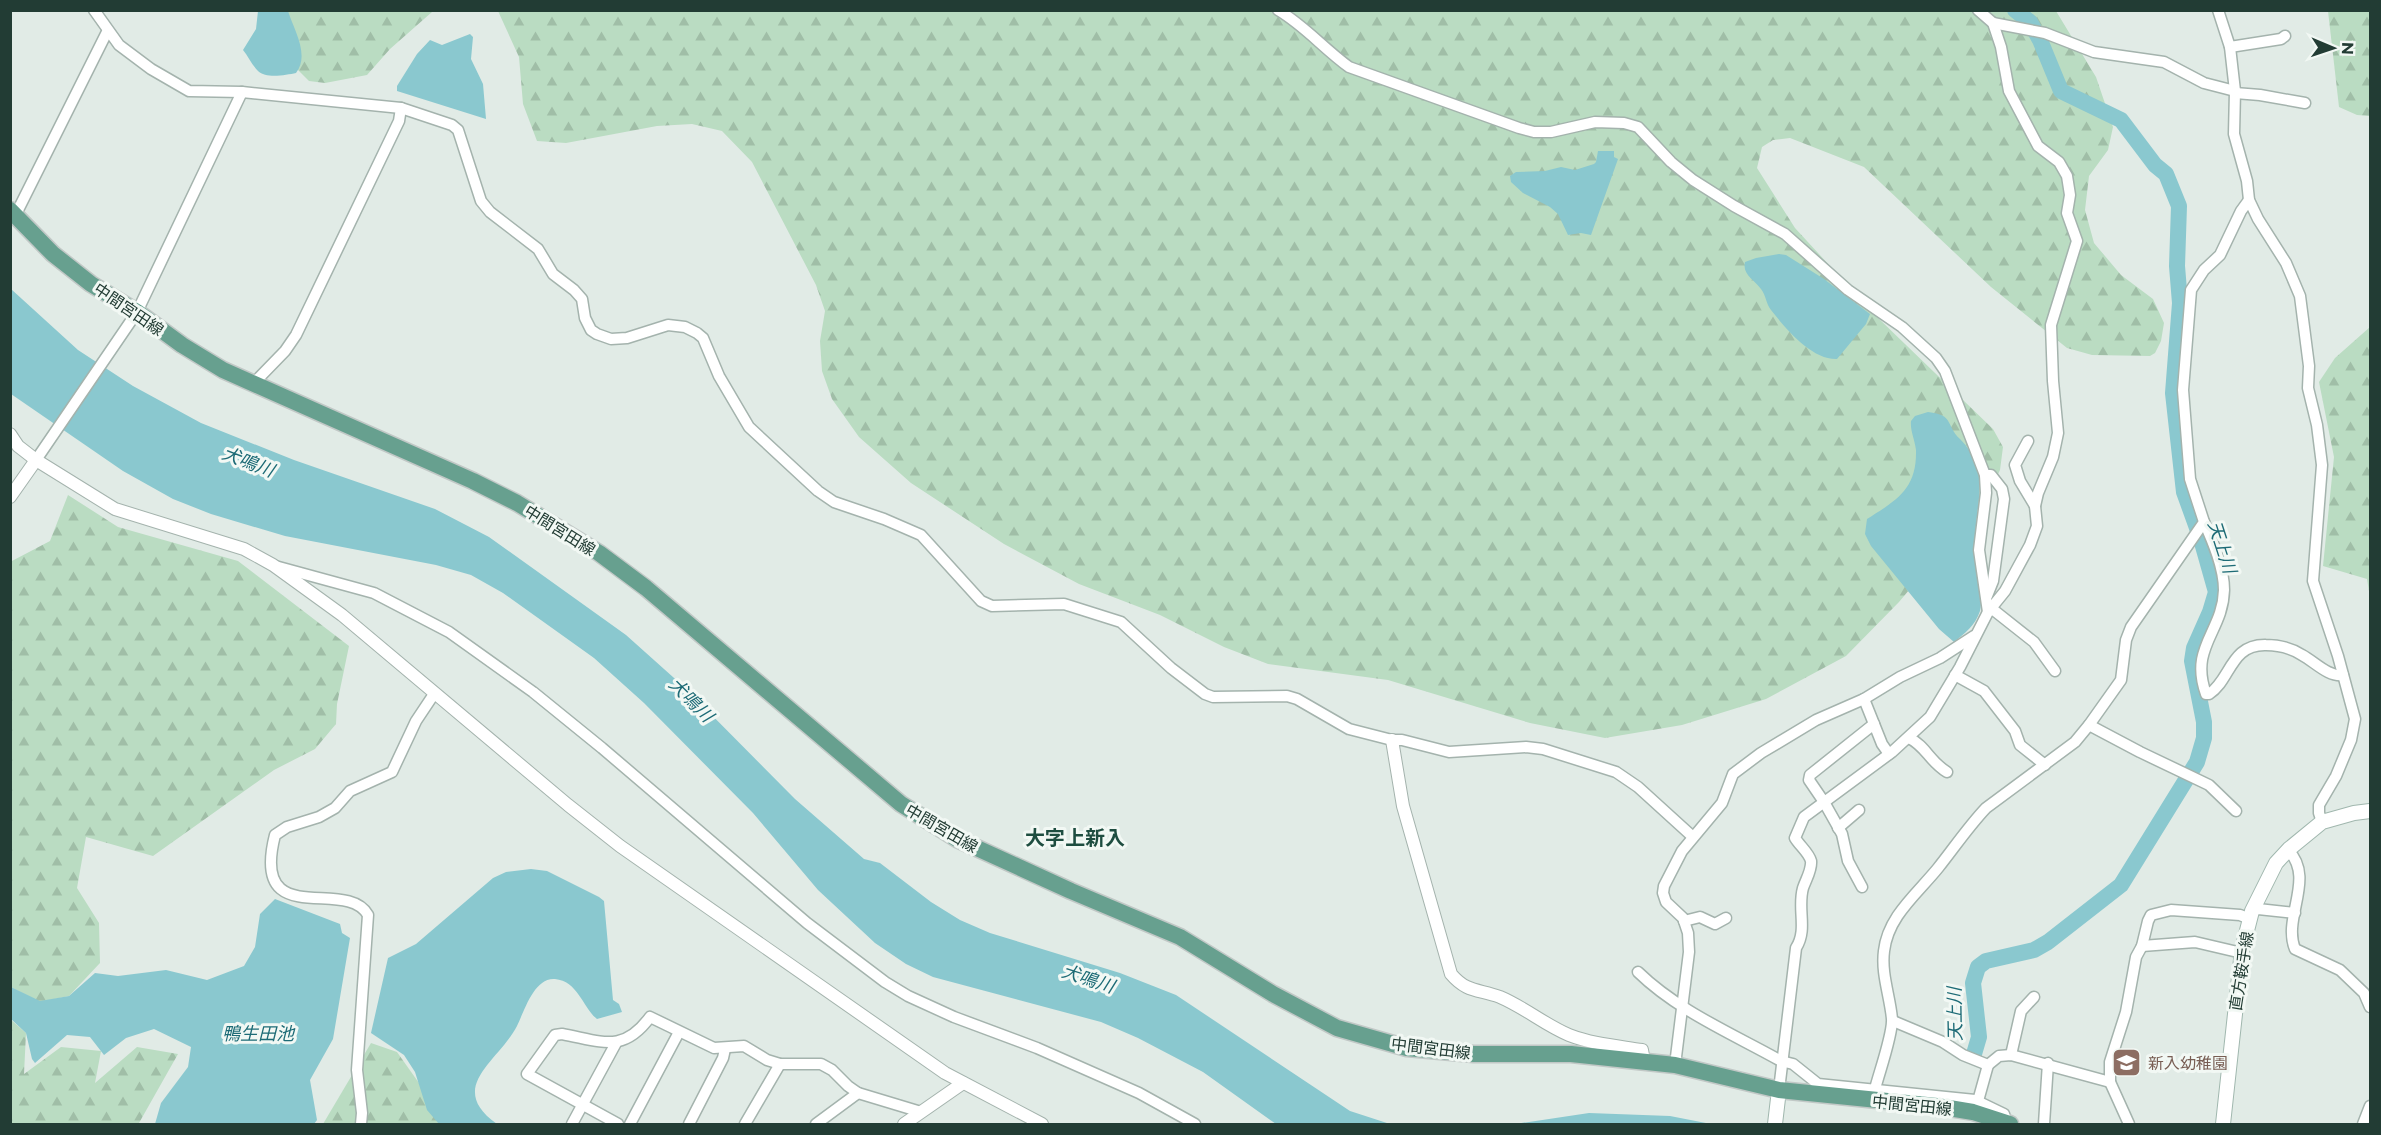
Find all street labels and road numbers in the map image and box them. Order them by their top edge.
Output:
street label: 中間宮田線 [90,279,167,340]
street label: 中間宮田線 [521,501,599,560]
street label: 中間宮田線 [902,800,981,857]
street label: 直方鞍手線 [2226,930,2257,1012]
street label: 中間宮田線 [1390,1034,1472,1063]
street label: 中間宮田線 [1871,1092,1953,1119]

